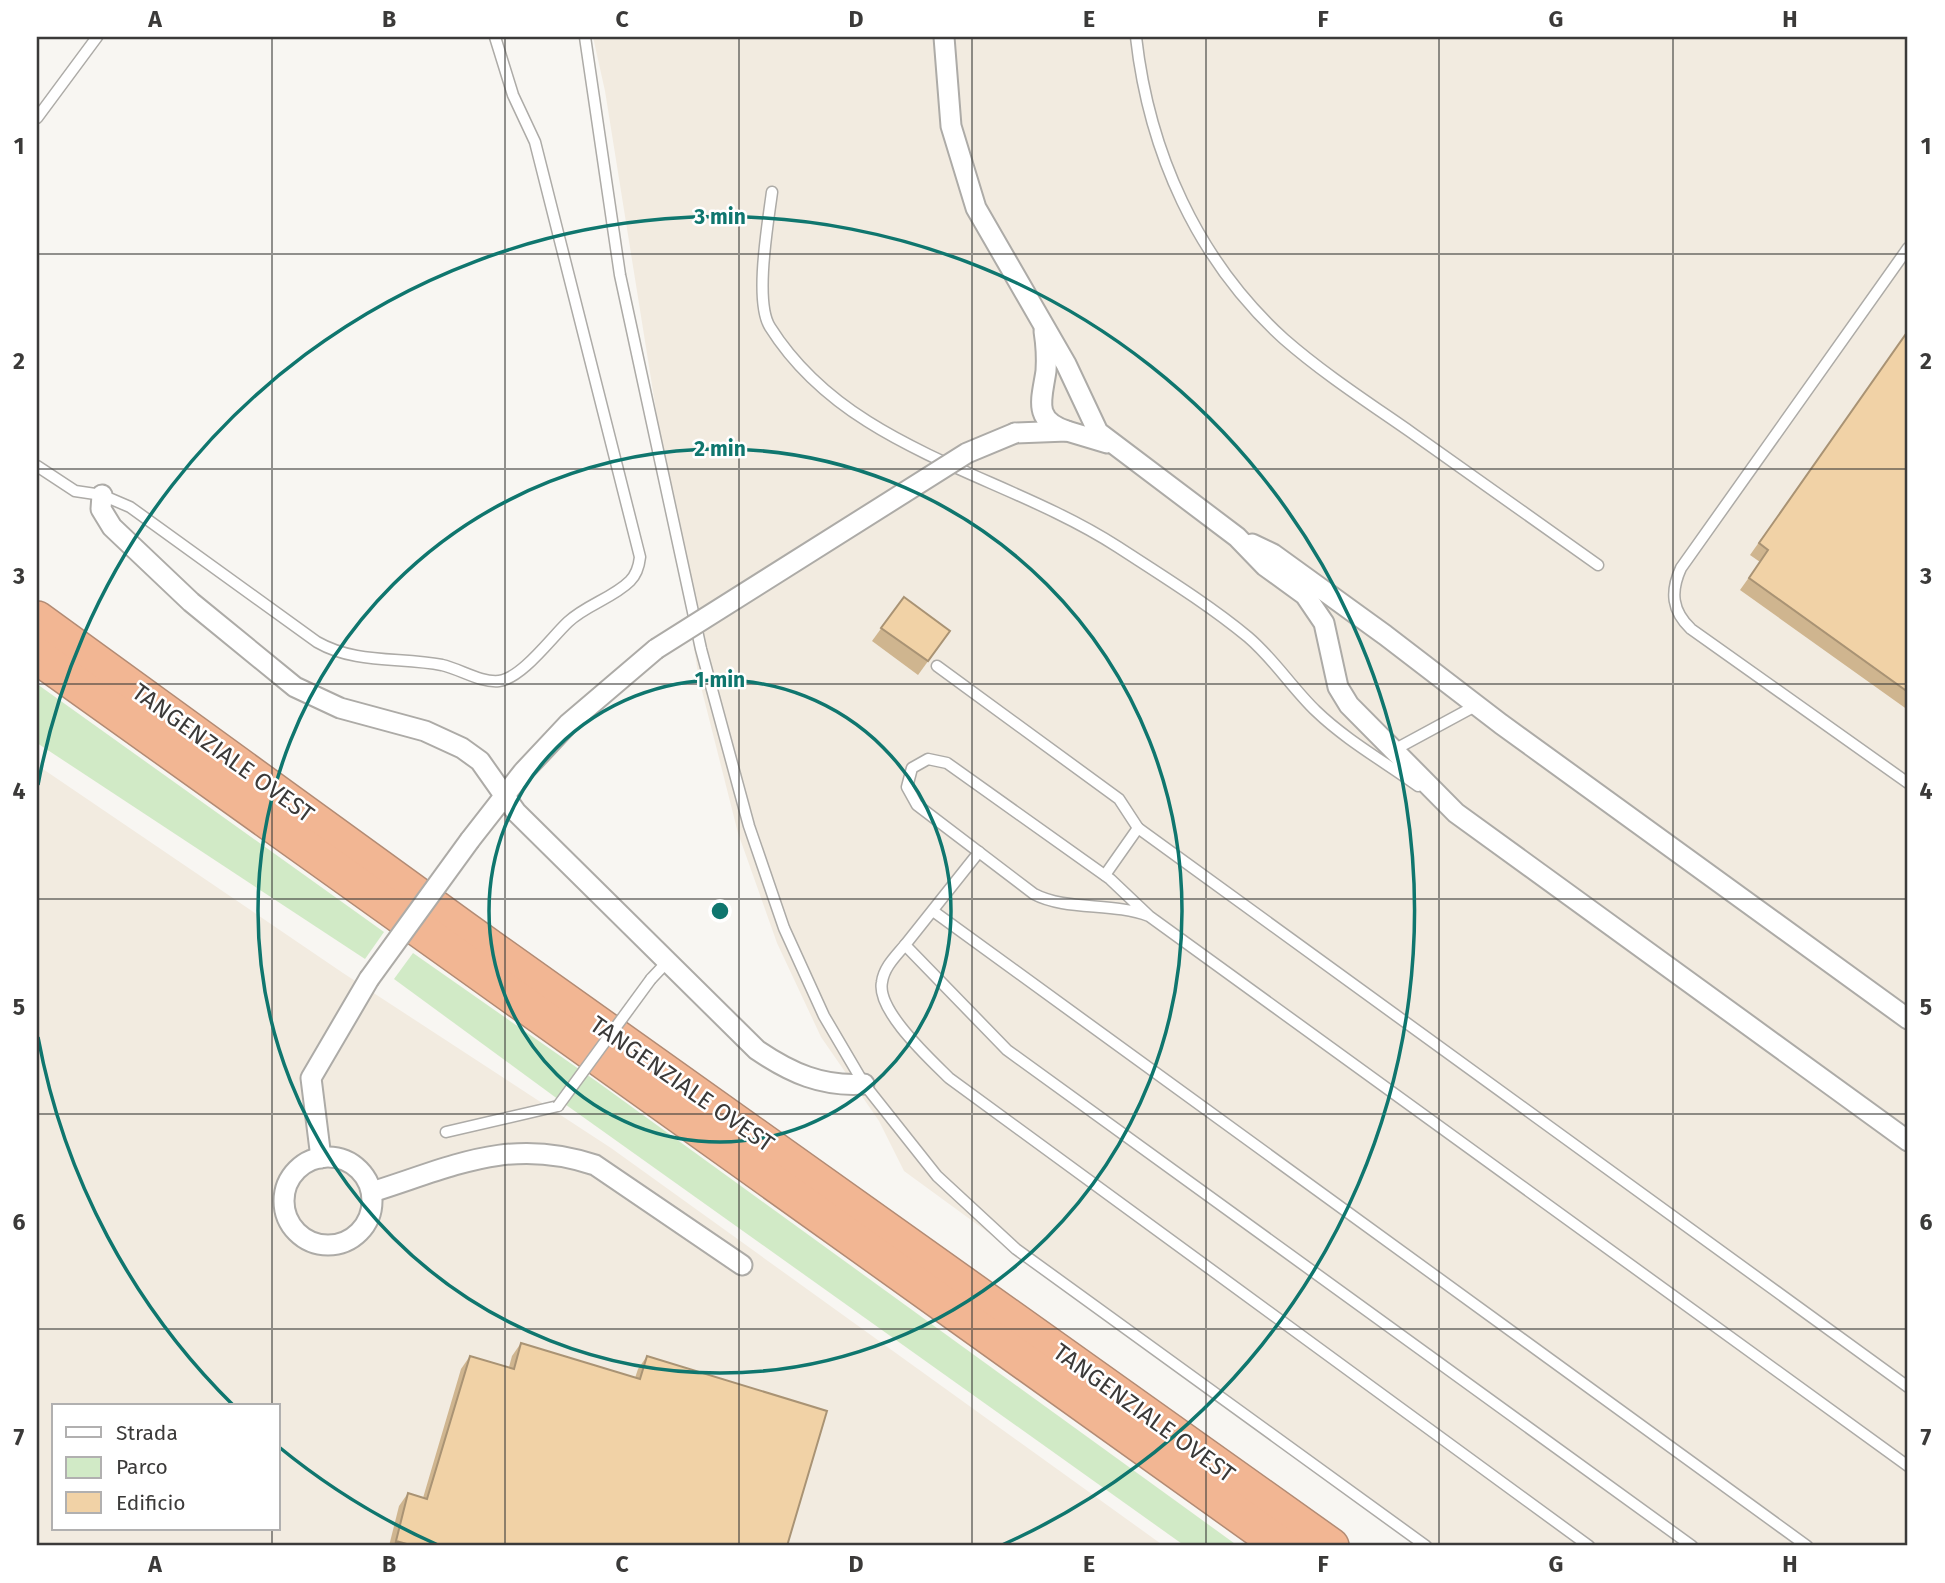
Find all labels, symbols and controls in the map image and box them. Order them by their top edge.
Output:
text: A [147,5,162,33]
text: B [382,5,396,33]
text: C [615,5,629,33]
text: D [849,5,864,33]
text: E [1083,5,1095,33]
text: F [1317,5,1329,33]
text: G [1549,5,1563,33]
text: H [1782,5,1798,33]
text: 1 [14,132,24,160]
text: 1 [1921,132,1931,160]
text: 3 min [693,204,746,230]
text: 2 [13,347,25,375]
text: 2 [1920,347,1932,375]
text: 2 min [694,436,746,462]
text: 3 [12,562,25,590]
text: 3 [1919,562,1932,590]
text: 1 min [695,667,745,693]
street label: TANGENZIALE OVEST [127,678,320,829]
text: 4 [13,777,26,805]
text: 4 [1920,777,1933,805]
centre of rings [708,899,732,923]
text: 5 [13,993,25,1021]
text: 5 [1920,993,1932,1021]
street label: TANGENZIALE OVEST [585,1010,780,1158]
text: 6 [13,1208,26,1236]
text: 6 [1920,1208,1933,1236]
street label: TANGENZIALE OVEST [1048,1338,1241,1489]
legend [52,1404,280,1530]
text: Strada [116,1420,178,1446]
text: 7 [14,1423,25,1451]
text: 7 [1921,1423,1932,1451]
text: Parco [116,1454,168,1480]
text: Edificio [116,1490,186,1516]
text: A [147,1550,162,1578]
text: B [382,1550,396,1578]
text: C [615,1550,629,1578]
text: D [849,1550,864,1578]
text: E [1083,1550,1095,1578]
text: F [1317,1550,1329,1578]
text: G [1549,1550,1563,1578]
text: H [1782,1550,1798,1578]

